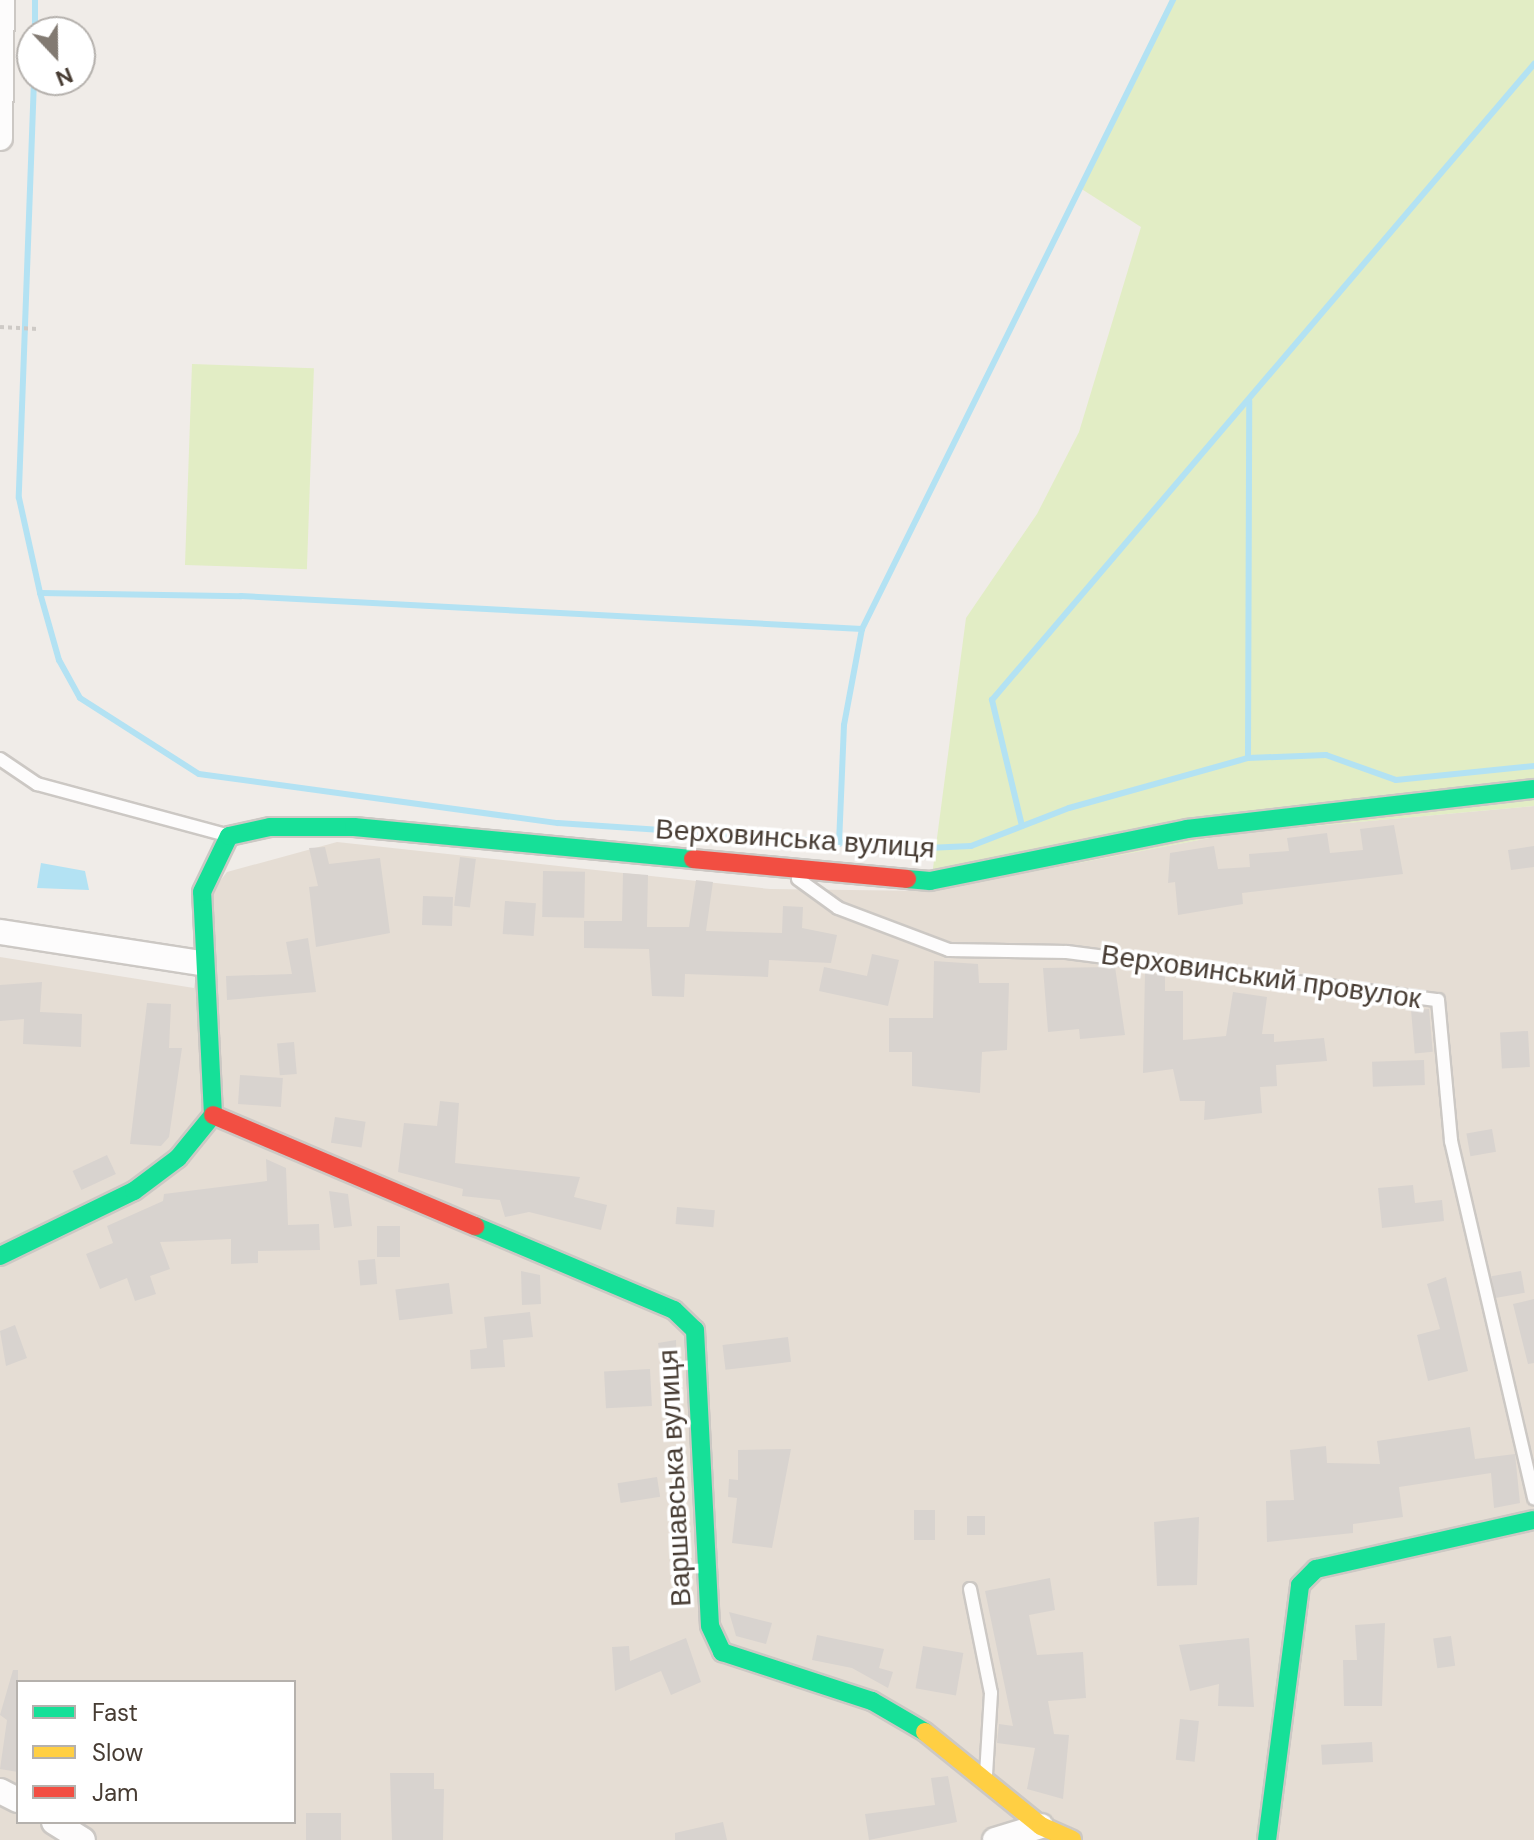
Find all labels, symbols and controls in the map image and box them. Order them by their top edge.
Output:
north arrow [16,16,96,96]
text: N [52,60,77,93]
street label: Верховинська вулиця [654,812,936,866]
street label: Верховинський провулок [1099,938,1423,1016]
street label: Варшавська вулиця [651,1348,699,1608]
legend [16,1680,296,1824]
text: Fast [92,1697,138,1728]
text: Slow [92,1737,143,1768]
text: Jam [92,1777,138,1808]

